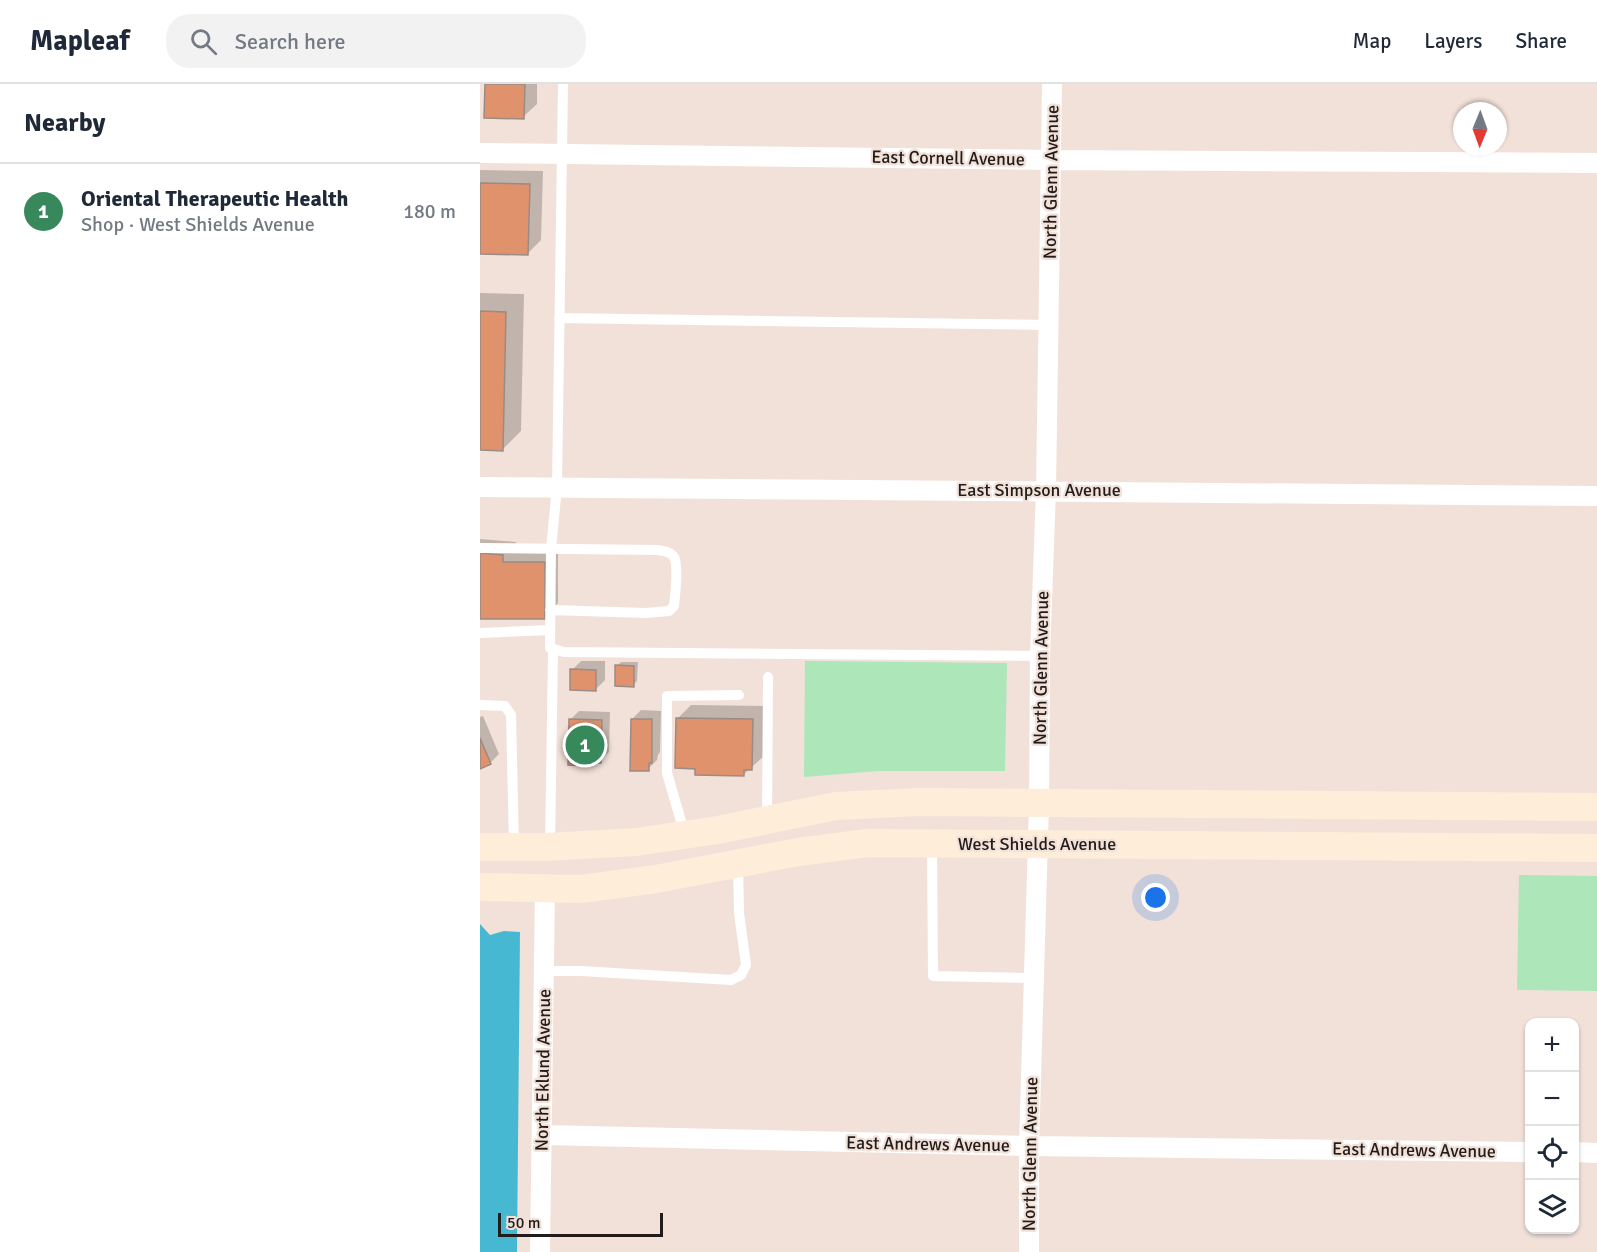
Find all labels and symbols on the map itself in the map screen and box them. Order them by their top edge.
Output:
north arrow [1453,102,1507,156]
street label: North Glenn Avenue [1039,105,1063,259]
street label: East Cornell Avenue [871,146,1025,170]
street label: East Simpson Avenue [957,479,1121,501]
street label: North Glenn Avenue [1029,591,1053,745]
pin: 1 [566,722,604,768]
street label: West Shields Avenue [958,833,1116,855]
your location [1141,883,1170,912]
street label: North Eklund Avenue [531,989,555,1151]
street label: North Glenn Avenue [1018,1077,1042,1231]
street label: East Andrews Avenue [846,1132,1010,1156]
street label: East Andrews Avenue [1332,1138,1496,1162]
scale bar [498,1210,663,1238]

